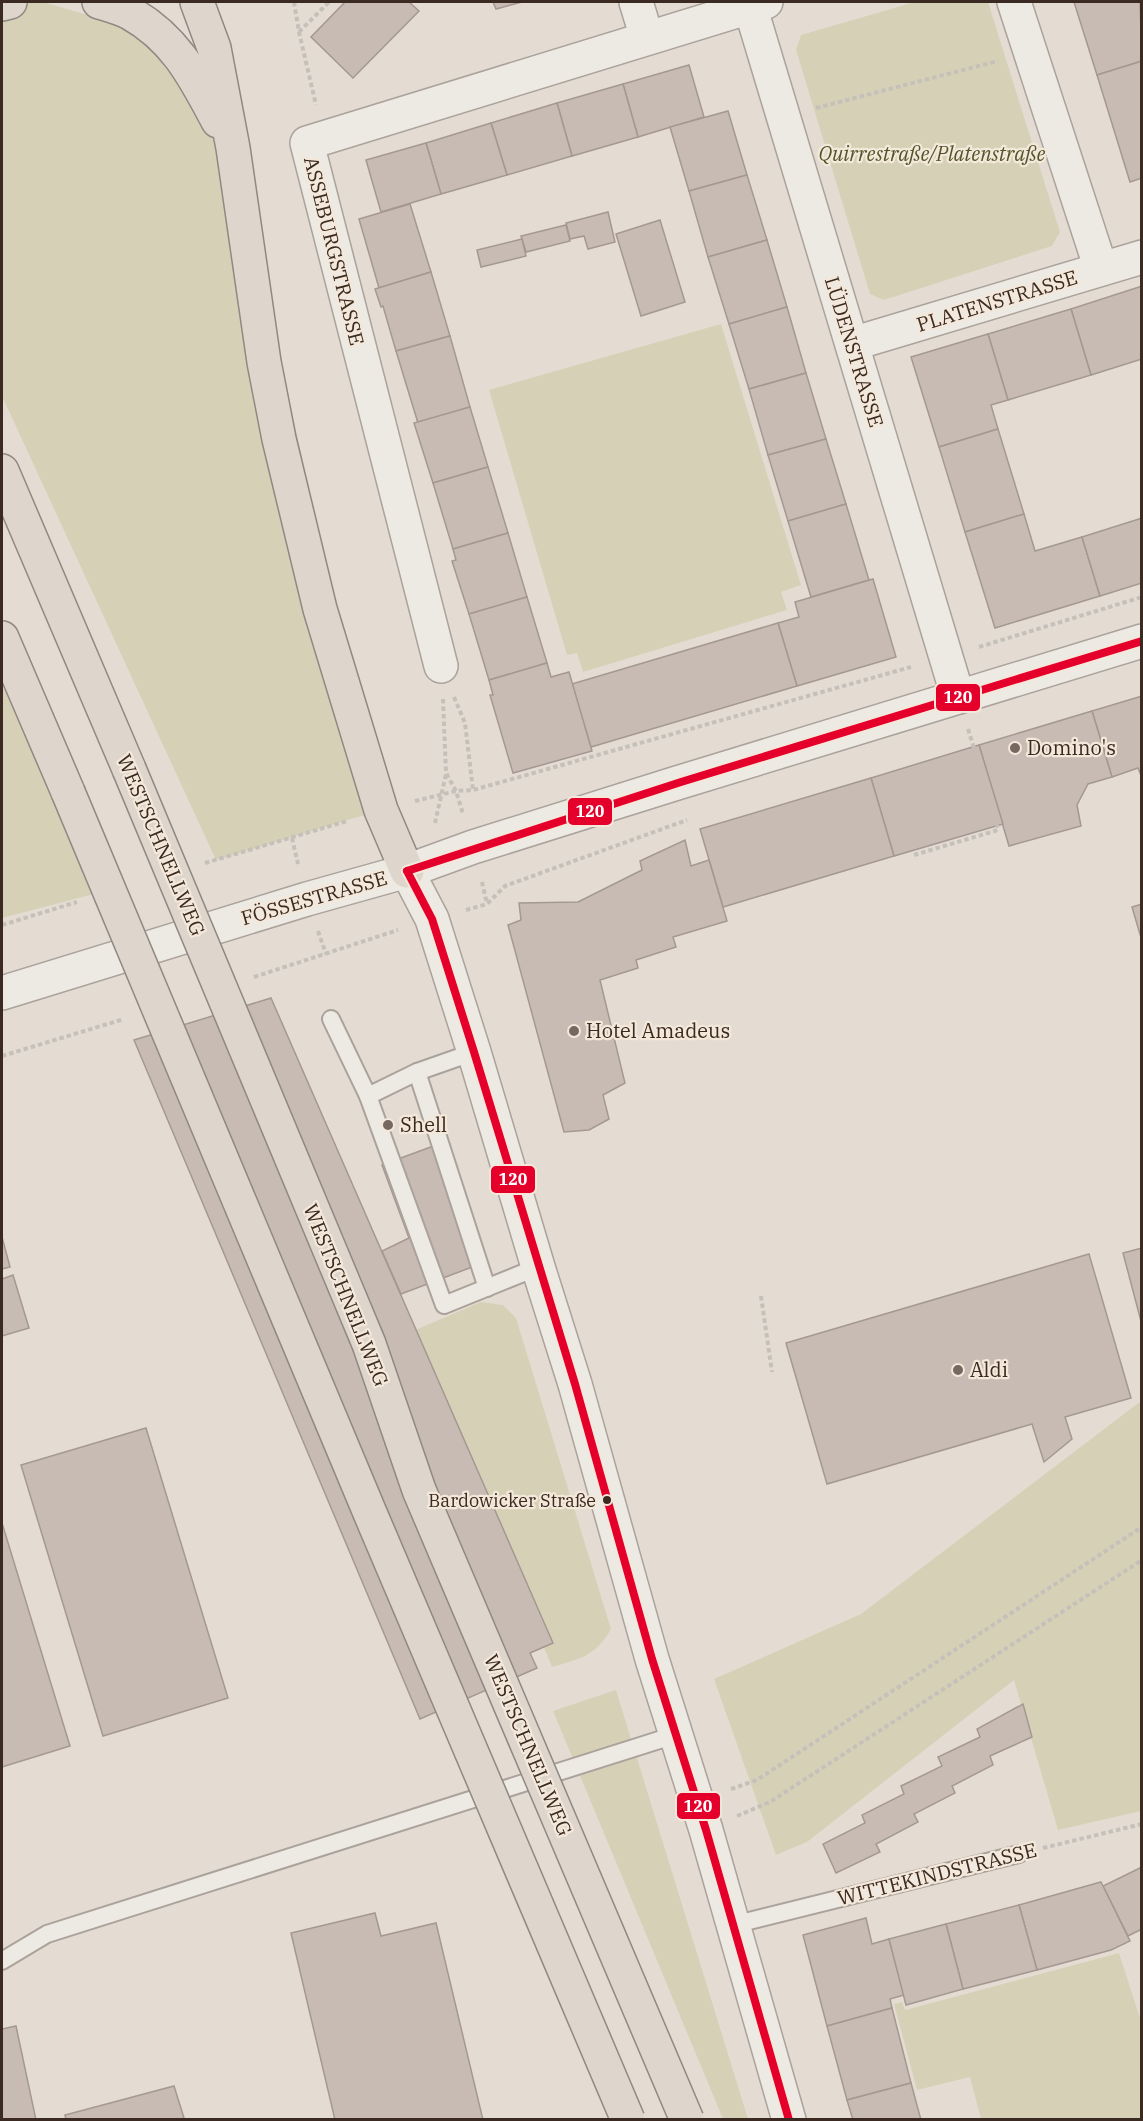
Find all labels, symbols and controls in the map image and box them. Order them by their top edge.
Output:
park label: Quirrestraße/Platenstraße [819,140,1046,167]
street label: ASSEBURGSTRASSE [298,154,371,348]
street label: PLATENSTRASSE [913,263,1081,338]
street label: LÜDENSTRASSE [819,273,890,431]
line badge: 120 [935,683,981,712]
text: 120 [944,687,973,707]
place label: Domino's [1027,734,1116,761]
marker: Domino's [1008,741,1022,755]
street label: WESTSCHNELLWEG [111,750,212,940]
line badge: 120 [567,797,613,826]
text: 120 [576,801,605,821]
street label: FÖSSESTRASSE [238,864,390,931]
place label: Hotel Amadeus [586,1017,730,1044]
marker: Hotel Amadeus [567,1024,581,1038]
place label: Shell [400,1111,447,1138]
marker: Shell [381,1118,395,1132]
line badge: 120 [490,1165,536,1194]
text: 120 [499,1169,528,1189]
street label: WESTSCHNELLWEG [297,1199,395,1390]
place label: Aldi [970,1356,1008,1383]
marker: Aldi [951,1363,965,1377]
place label: Bardowicker Straße [428,1489,596,1512]
marker: Bardowicker Straße [601,1494,613,1506]
street label: WESTSCHNELLWEG [478,1650,579,1840]
line badge: 120 [676,1792,721,1820]
text: 120 [684,1796,713,1816]
street label: WITTEKINDSTRASSE [834,1836,1039,1911]

